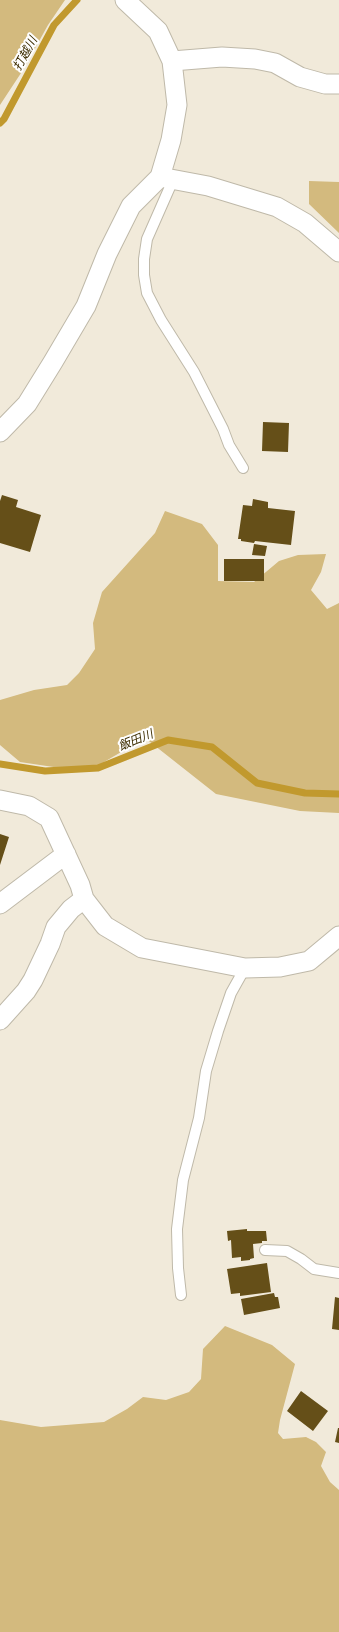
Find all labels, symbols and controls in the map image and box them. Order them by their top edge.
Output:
water label: 打越川 [11,35,41,73]
water label: 飯田川 [117,728,155,754]

